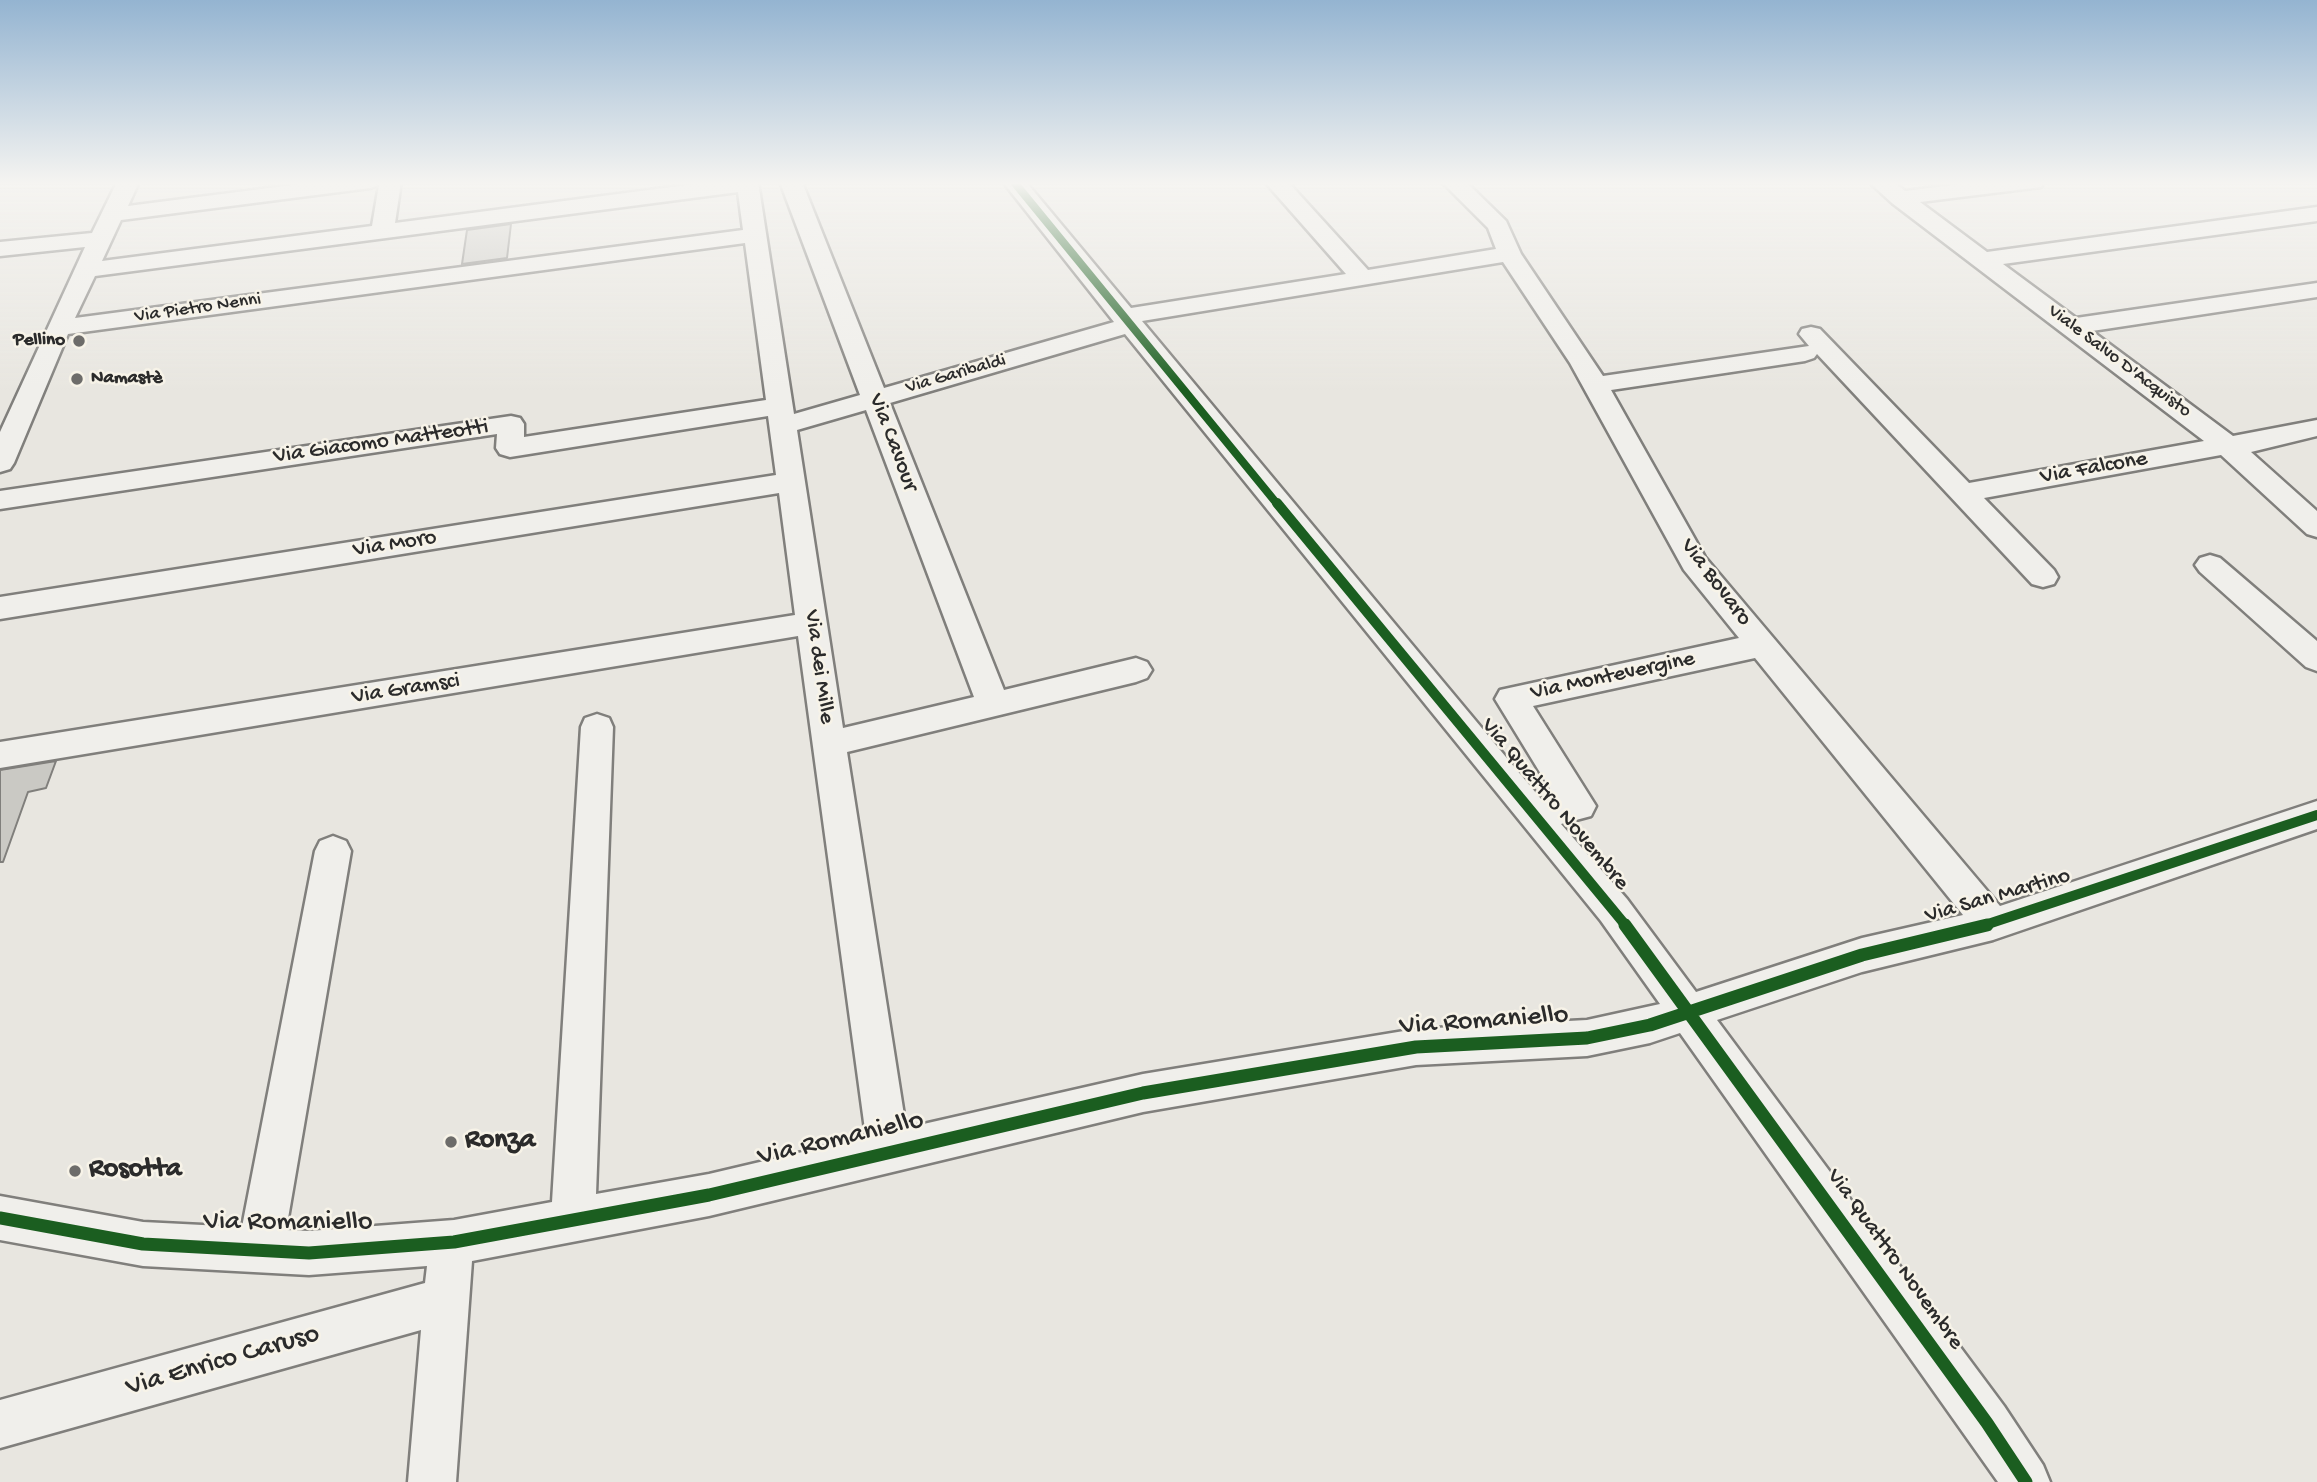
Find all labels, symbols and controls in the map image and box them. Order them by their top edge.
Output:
street label: Via Pietro Nenni [133,289,263,329]
street label: Viale Salvo D'Acquisto [2043,301,2195,423]
place label: Pellino [13,330,65,352]
marker: Pellino [71,333,87,349]
street label: Via Garibaldi [903,350,1009,400]
place label: Namastè [91,368,163,390]
marker: Namastè [69,371,85,387]
street label: Via Cavour [861,390,923,496]
street label: Via Giacomo Matteotti [272,414,490,472]
street label: Via Falcone [2038,446,2150,492]
street label: Via Moro [351,525,439,565]
street label: Via Bovaro [1673,534,1757,632]
street label: Via dei Mille [796,608,840,726]
street label: Via Montevergine [1528,646,1698,708]
street label: Via Gramsci [350,668,462,712]
street label: Via Quattro Novembre [1474,713,1634,897]
street label: Via San Martino [1922,863,2074,931]
street label: Via Romaniello [1398,999,1570,1045]
street label: Via Romaniello [755,1105,927,1175]
place label: Ronza [465,1125,535,1159]
marker: Ronza [443,1134,459,1150]
place label: Rosotta [89,1154,181,1188]
marker: Rosotta [67,1163,83,1179]
street label: Via Quattro Novembre [1819,1164,1969,1356]
street label: Via Romaniello [203,1207,373,1241]
street label: Via Enrico Caruso [122,1318,324,1406]

